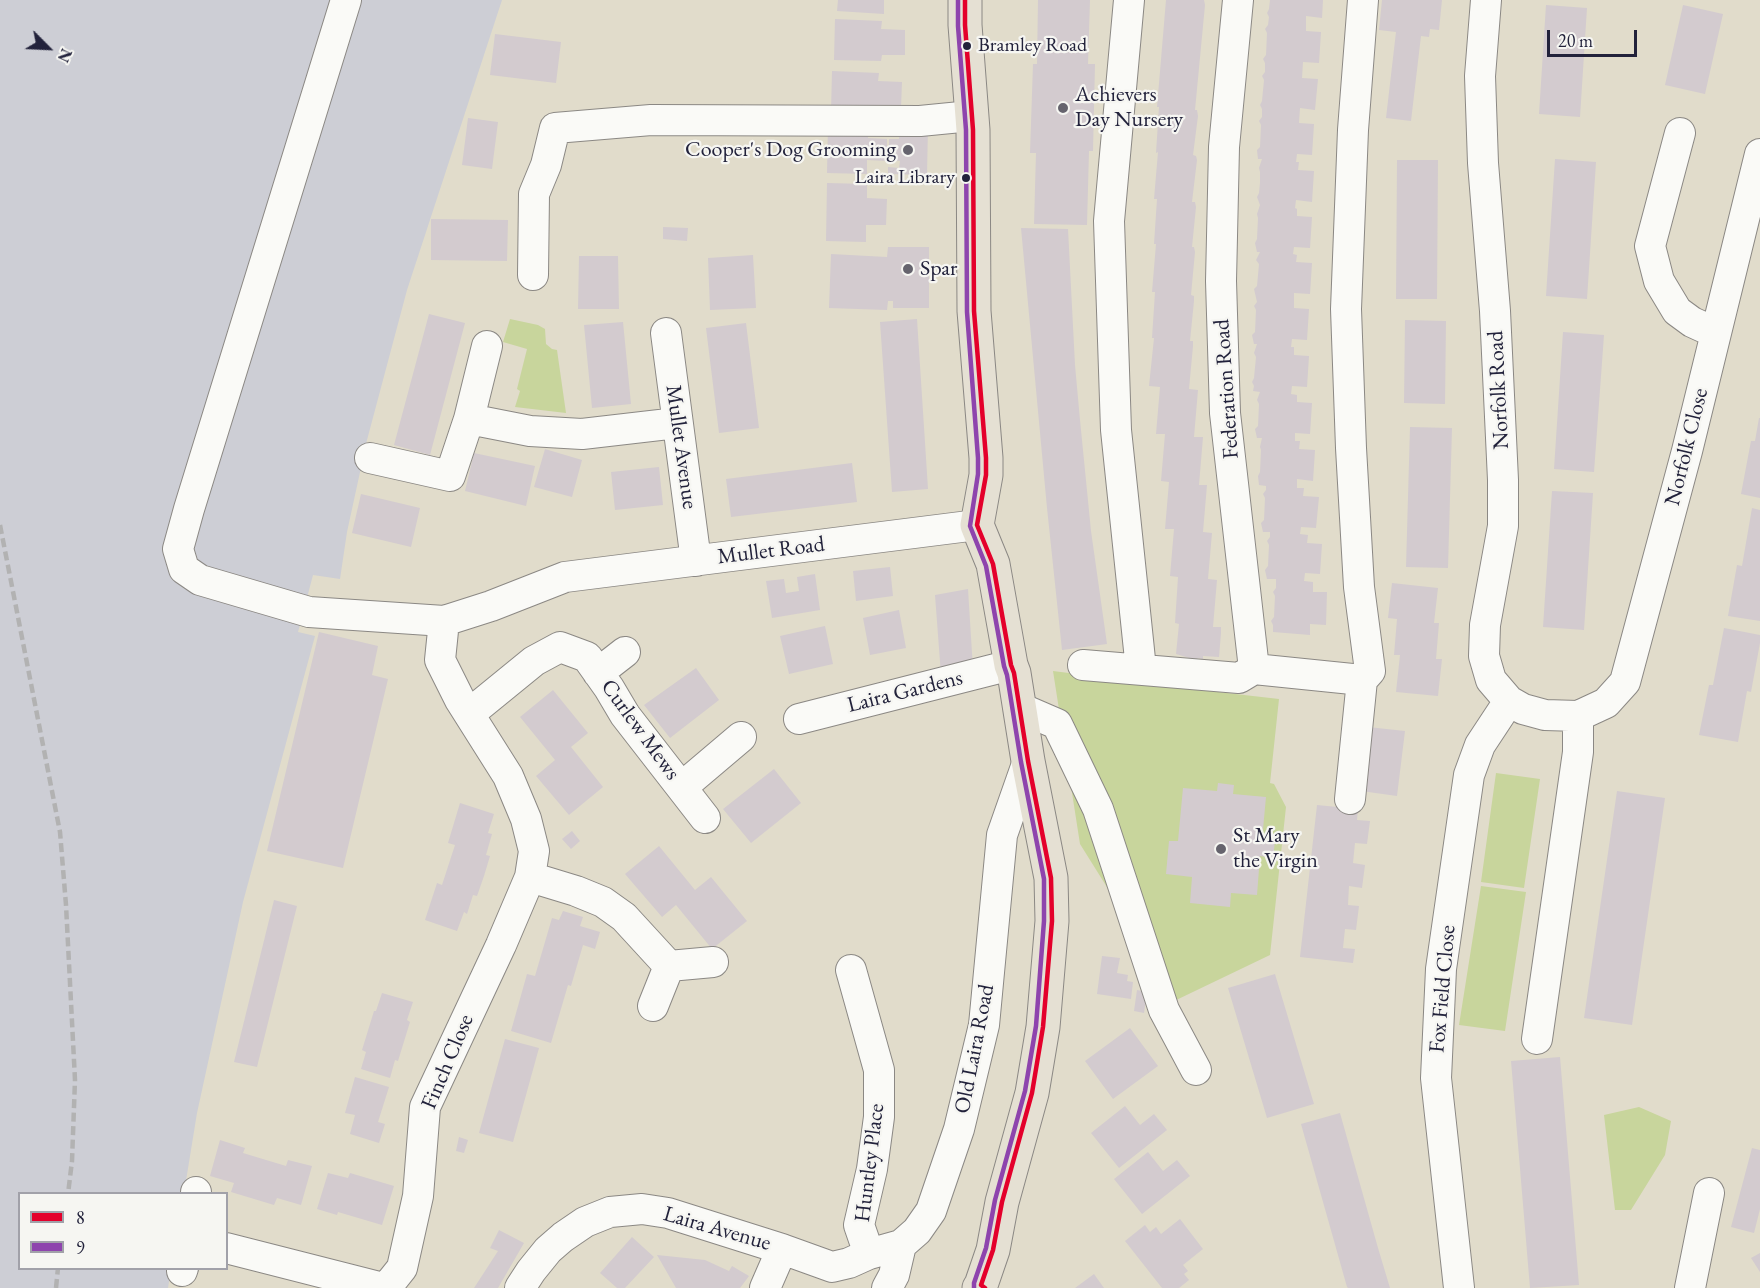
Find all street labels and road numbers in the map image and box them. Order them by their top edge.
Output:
street label: Federation Road [1209,318,1245,460]
street label: Norfolk Road [1483,330,1515,450]
street label: Mullet Avenue [659,383,703,511]
street label: Norfolk Close [1660,386,1714,508]
street label: Mullet Road [716,531,826,571]
street label: Laira Gardens [844,665,966,719]
street label: Curlew Mews [595,674,685,786]
street label: Fox Field Close [1424,924,1462,1054]
street label: Old Laira Road [950,982,1000,1116]
street label: Finch Close [416,1011,480,1113]
street label: Huntley Place [850,1102,890,1224]
street label: Laira Avenue [660,1201,774,1257]

